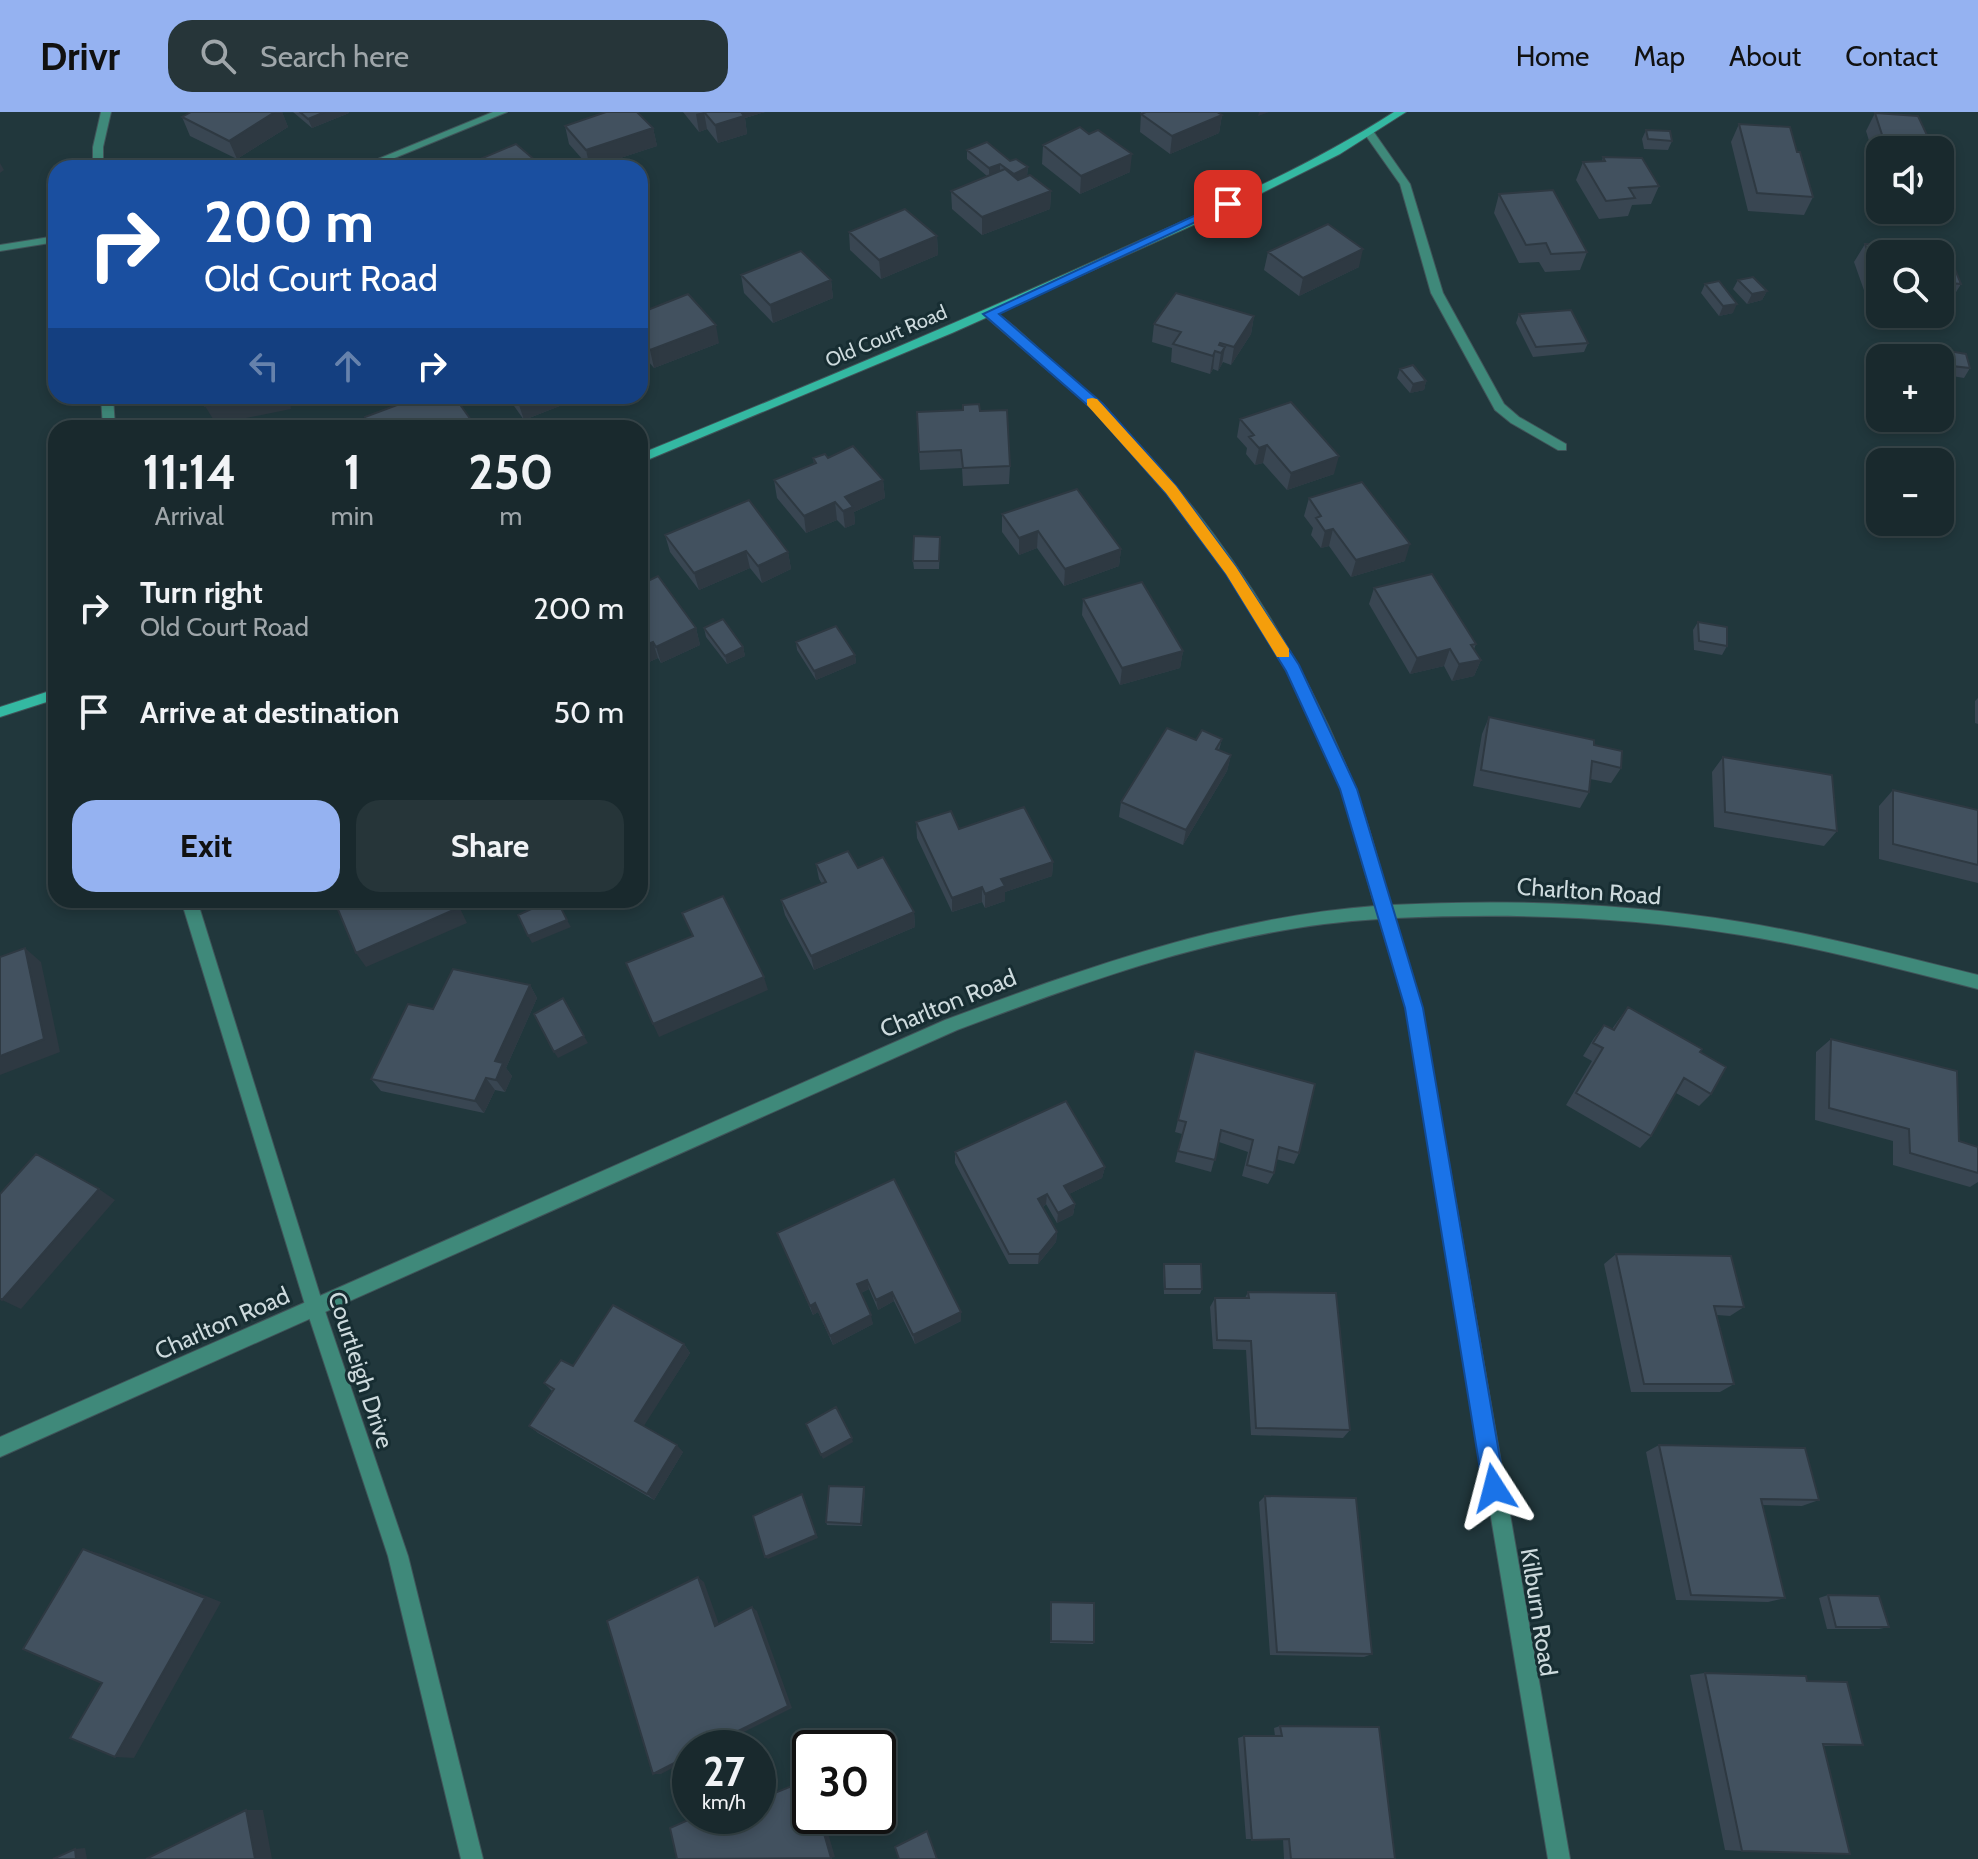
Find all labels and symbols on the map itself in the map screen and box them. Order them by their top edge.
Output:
pin [1194,170,1262,238]
street label: Old Court Road [821,300,951,372]
street label: Charlton Road [1516,871,1662,911]
street label: Charlton Road [876,962,1020,1044]
street label: Charlton Road [150,1280,294,1366]
street label: Courtleigh Drive [322,1288,400,1452]
position arrow [1452,1446,1536,1530]
street label: Kilburn Road [1515,1546,1563,1678]
speed limit sign: 30 [792,1730,896,1834]

